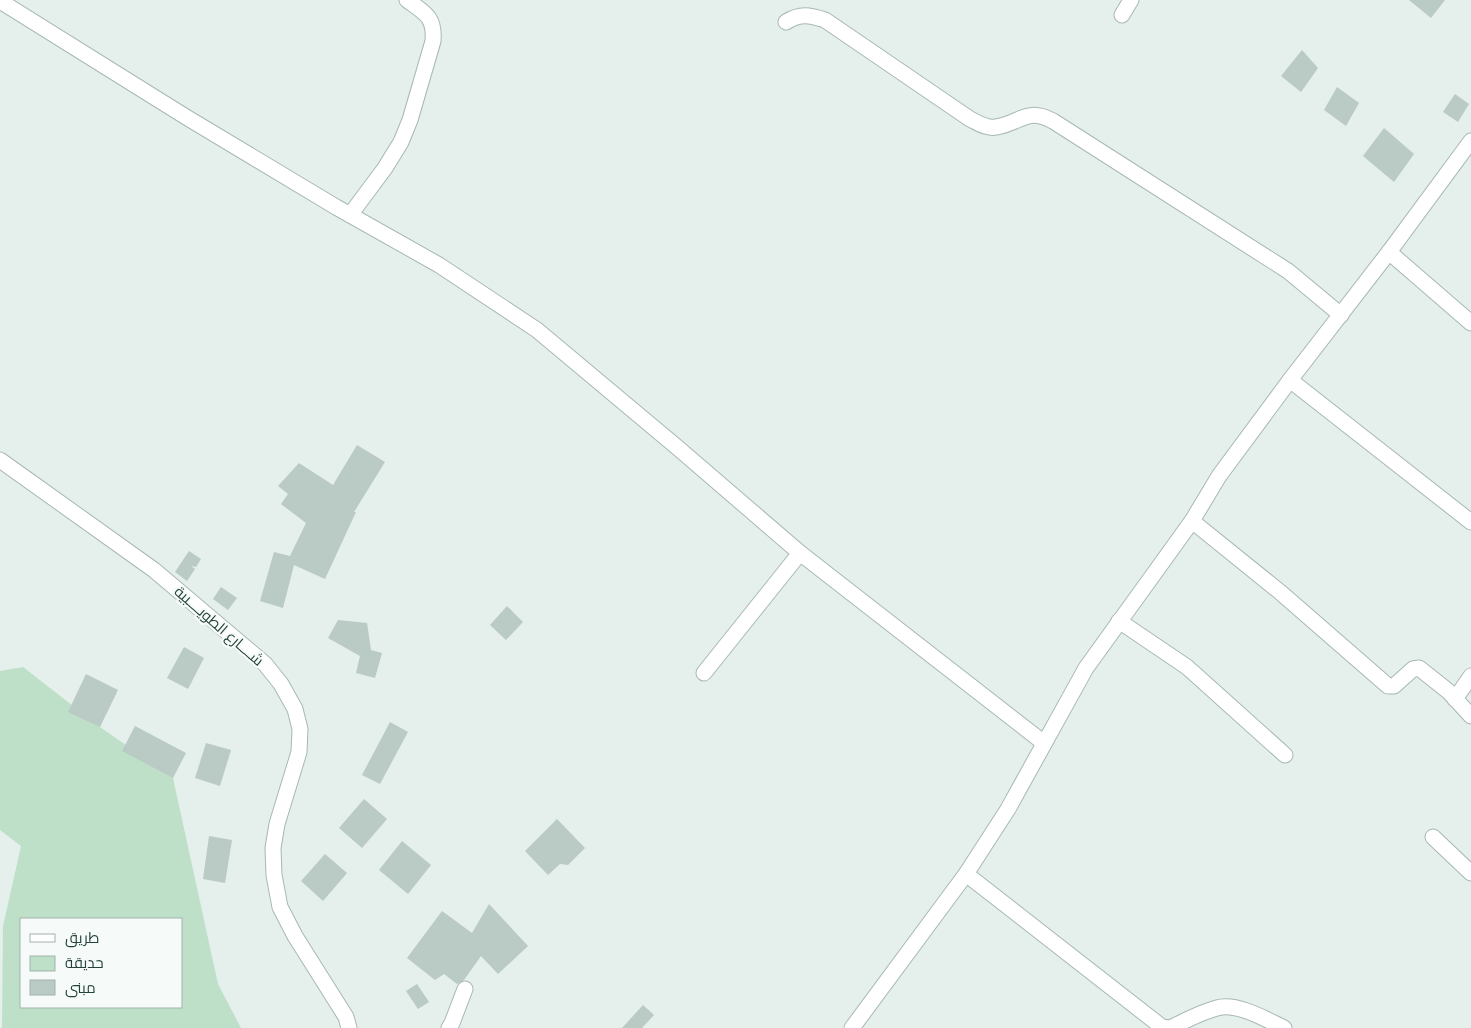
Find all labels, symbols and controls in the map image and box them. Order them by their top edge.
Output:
street label: شــــارع الطويــــبية [169,582,268,671]
legend [20,918,182,1008]
text: طريق [65,928,99,948]
text: حديقة [65,953,104,973]
text: مبنى [65,978,96,998]

